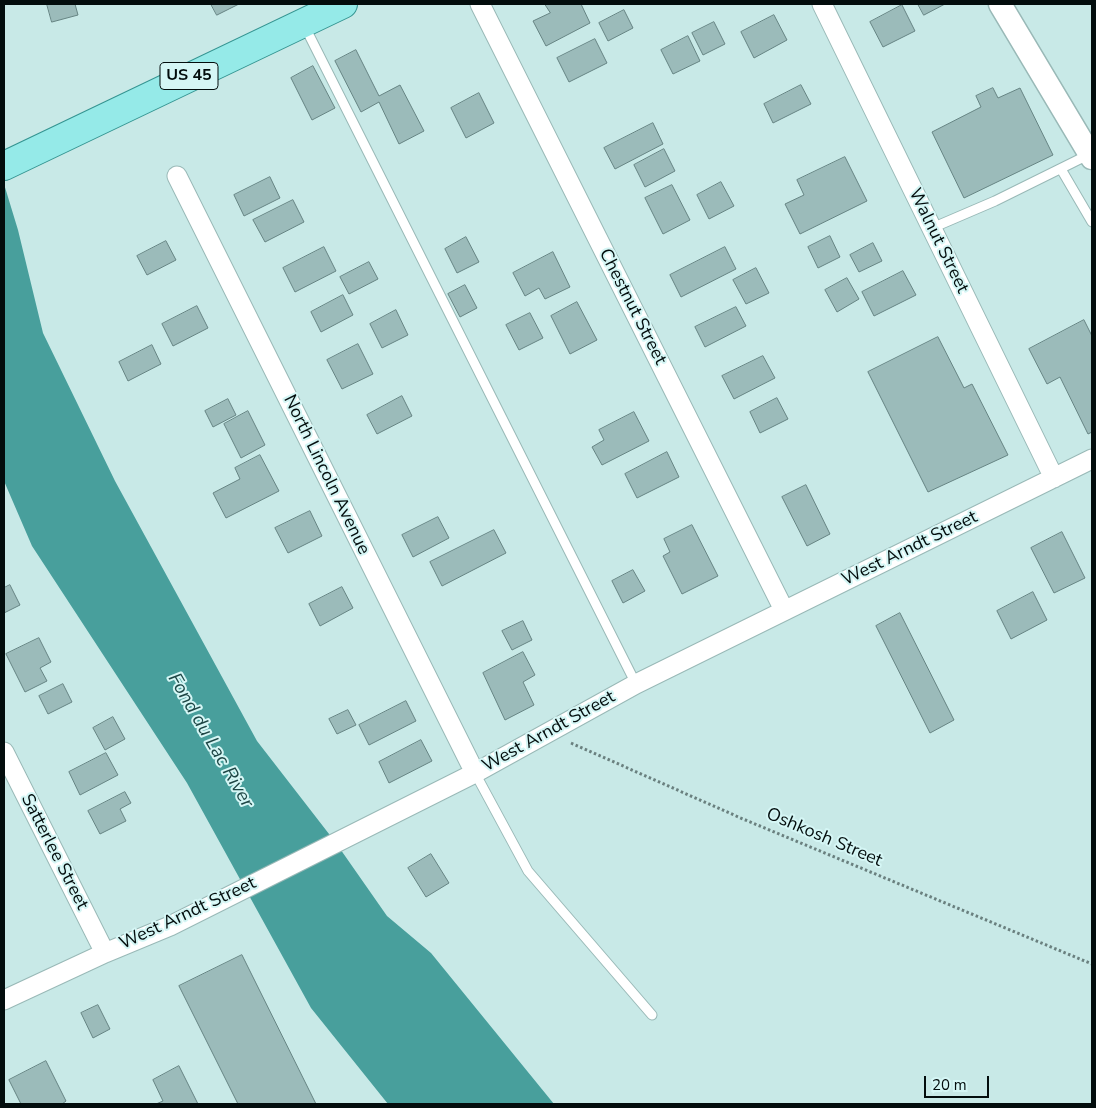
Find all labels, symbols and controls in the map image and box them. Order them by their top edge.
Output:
road number: US 45 [160,62,218,90]
street label: Walnut Street [903,185,973,297]
street label: Chestnut Street [594,245,670,369]
street label: North Lincoln Avenue [278,392,374,558]
street label: West Arndt Street [839,507,981,591]
water label: Fond du Lac River [162,670,258,812]
street label: West Arndt Street [479,687,619,777]
street label: Satterlee Street [16,791,92,913]
street label: Oshkosh Street [763,804,885,872]
street label: West Arndt Street [116,873,260,955]
scale bar [926,1066,991,1098]
text: 20 m [932,1075,967,1095]

